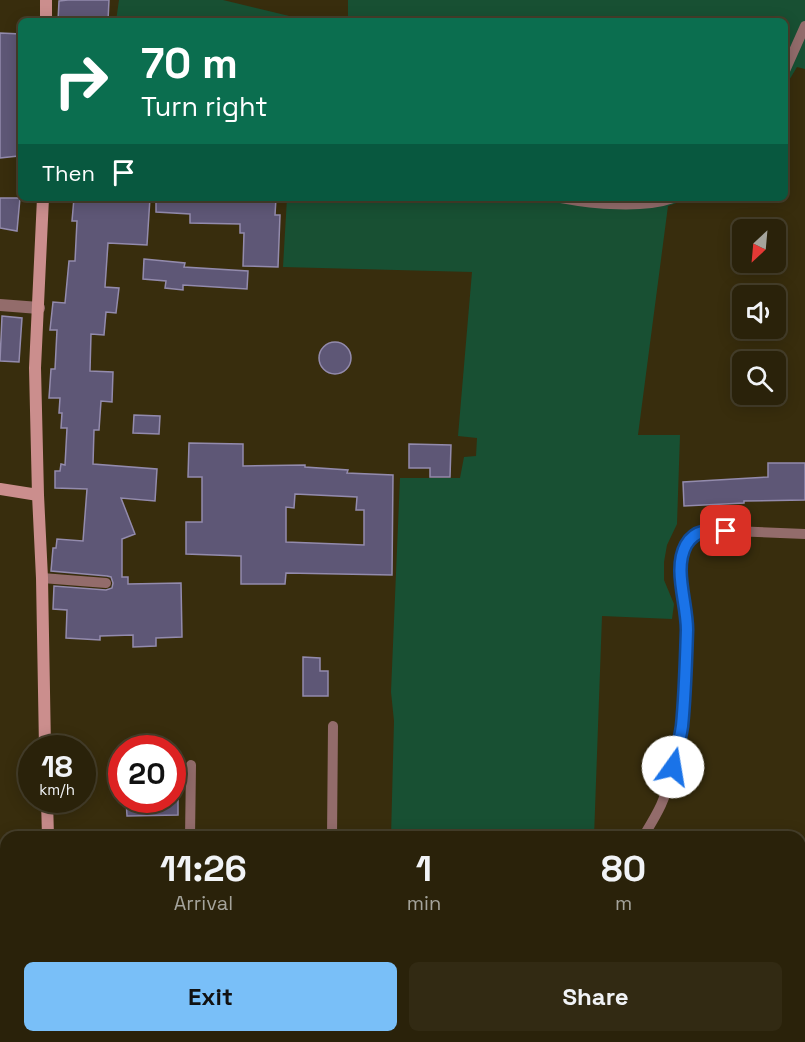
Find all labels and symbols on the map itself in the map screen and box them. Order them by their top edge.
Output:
north arrow [732,219,786,273]
pin [700,505,751,556]
speed limit sign: 20 [108,735,186,813]
position arrow [641,735,705,799]

